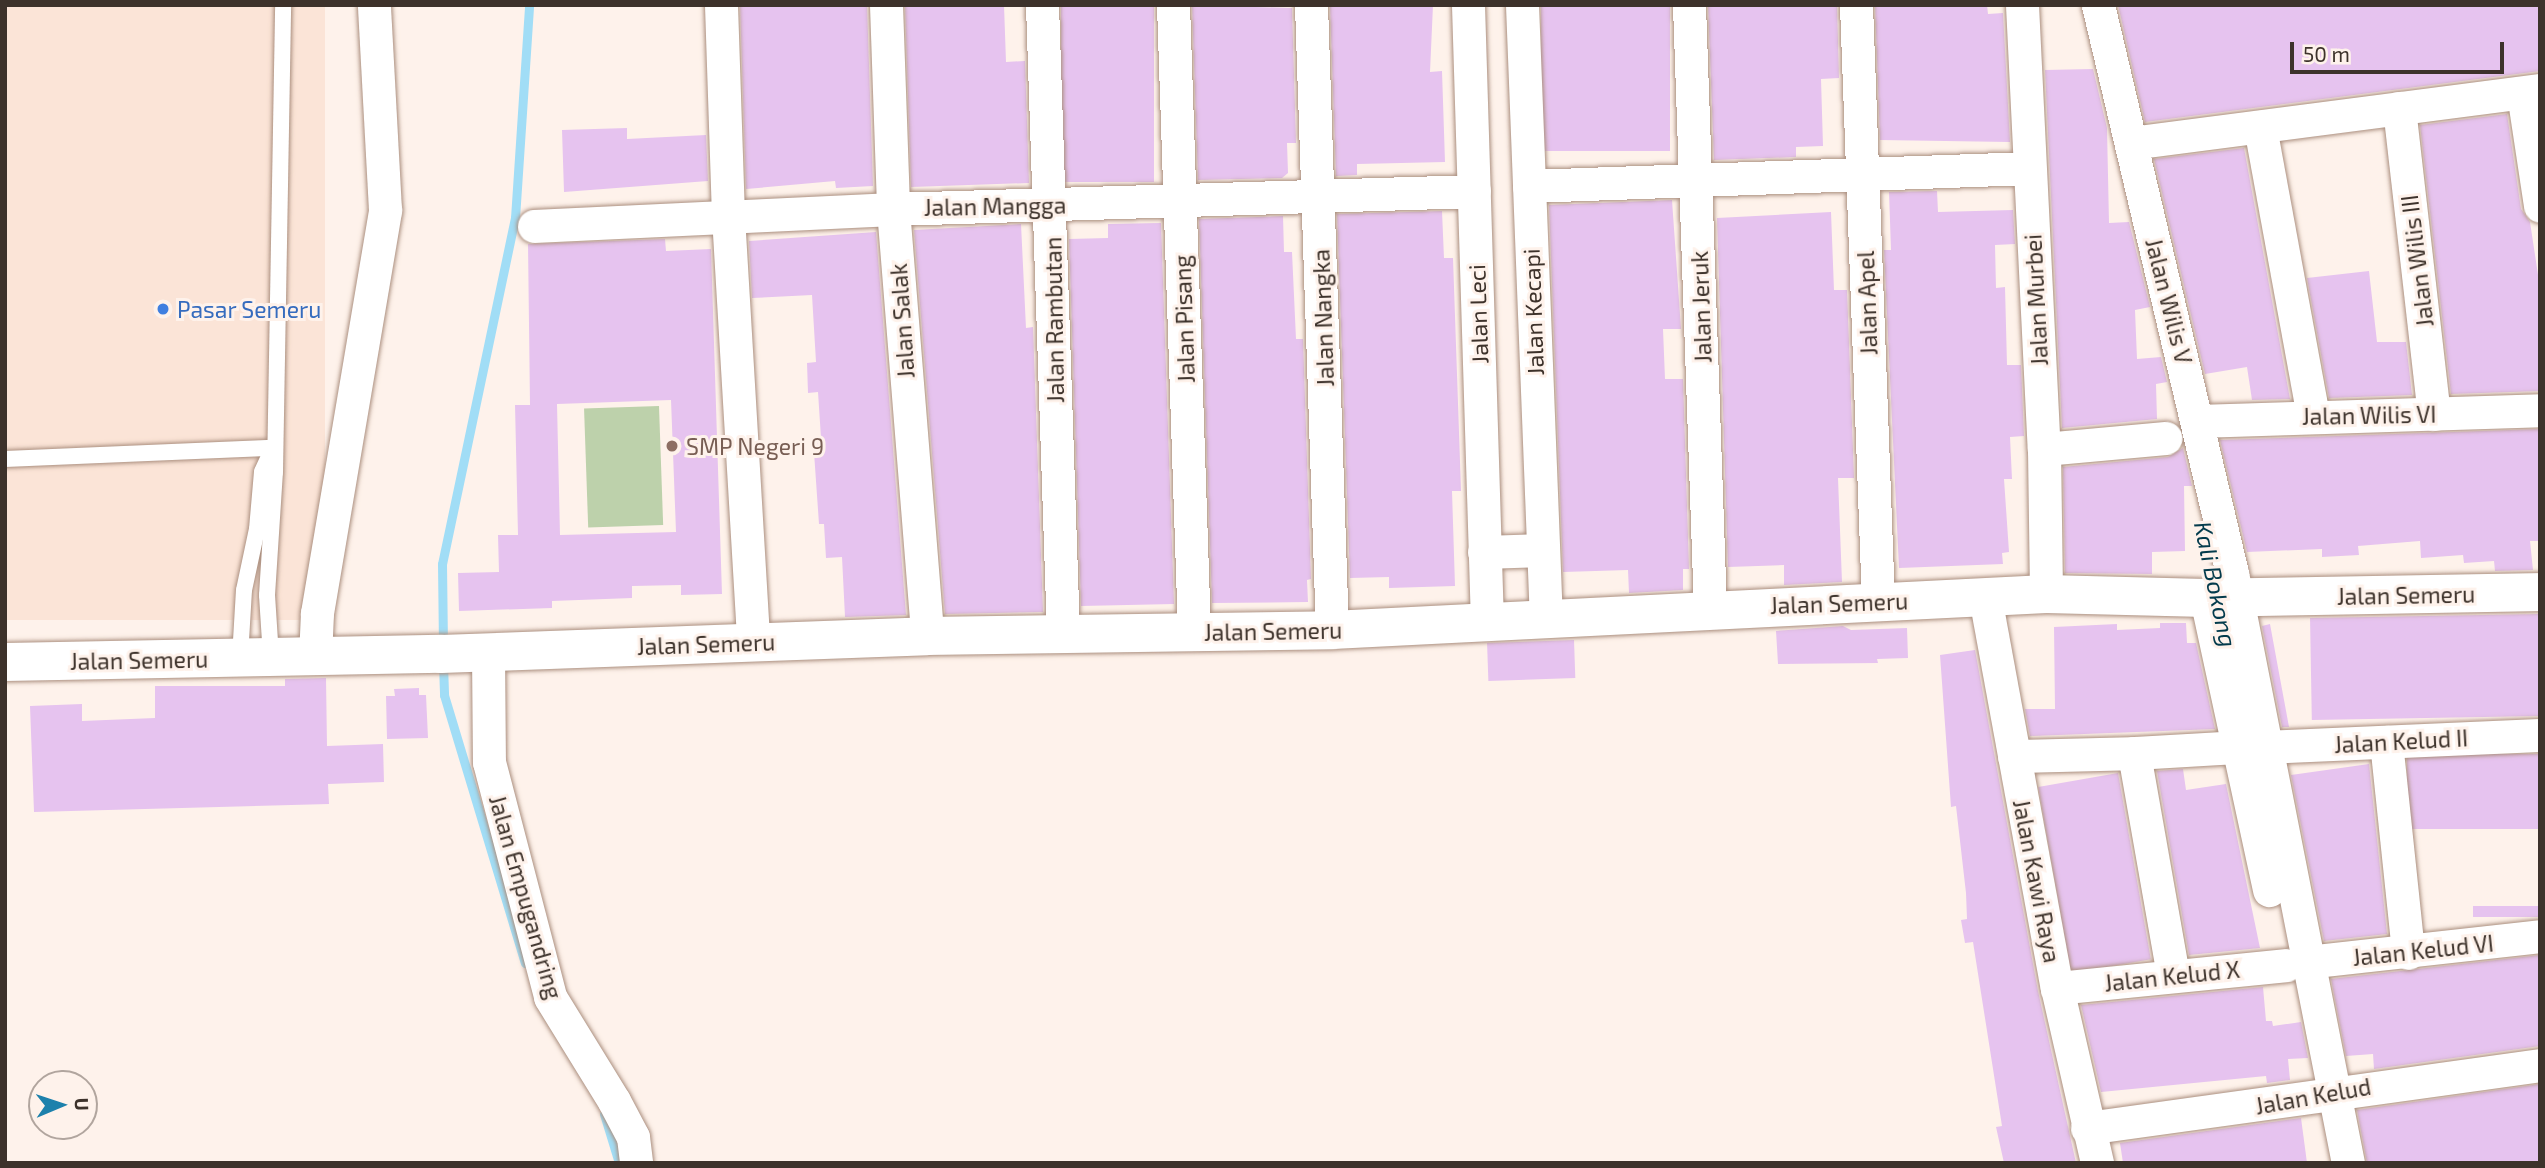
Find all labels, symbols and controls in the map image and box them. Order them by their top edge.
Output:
scale bar [2293,28,2506,72]
text: 50 m [2303,41,2350,66]
street label: Jalan Mangga [923,191,1067,221]
street label: Jalan Wilis III [2395,193,2439,329]
street label: Jalan Murbei [2019,233,2053,367]
street label: Jalan Wilis V [2140,235,2198,367]
street label: Jalan Rambutan [1039,237,1069,403]
street label: Jalan Kecapi [1517,248,1549,376]
street label: Jalan Nangka [1307,249,1339,387]
street label: Jalan Jeruk [1685,250,1717,364]
street label: Jalan Apel [1851,250,1883,356]
street label: Jalan Pisang [1168,254,1200,384]
street label: Jalan Salak [884,263,920,379]
street label: Jalan Leci [1462,264,1494,364]
place label: Pasar Semeru [177,295,322,323]
marker: Pasar Semeru [155,301,171,317]
street label: Jalan Wilis VI [2301,400,2437,430]
place label: SMP Negeri 9 [686,432,825,460]
marker: SMP Negeri 9 [664,438,680,454]
water label: Kali Bokong [2189,518,2243,650]
street label: Jalan Semeru [2337,580,2475,610]
street label: Jalan Semeru [1769,587,1909,619]
street label: Jalan Semeru [1204,616,1342,646]
street label: Jalan Semeru [636,628,776,660]
street label: Jalan Semeru [70,645,208,675]
street label: Jalan Kelud II [2333,724,2469,758]
street label: Jalan Empugandring [484,792,568,1002]
street label: Jalan Kawi Raya [2008,797,2066,965]
street label: Jalan Kelud VI [2351,929,2495,971]
street label: Jalan Kelud X [2103,955,2241,997]
north arrow [28,1070,98,1140]
street label: Jalan Kelud [2253,1072,2373,1120]
text: U [71,1097,94,1111]

